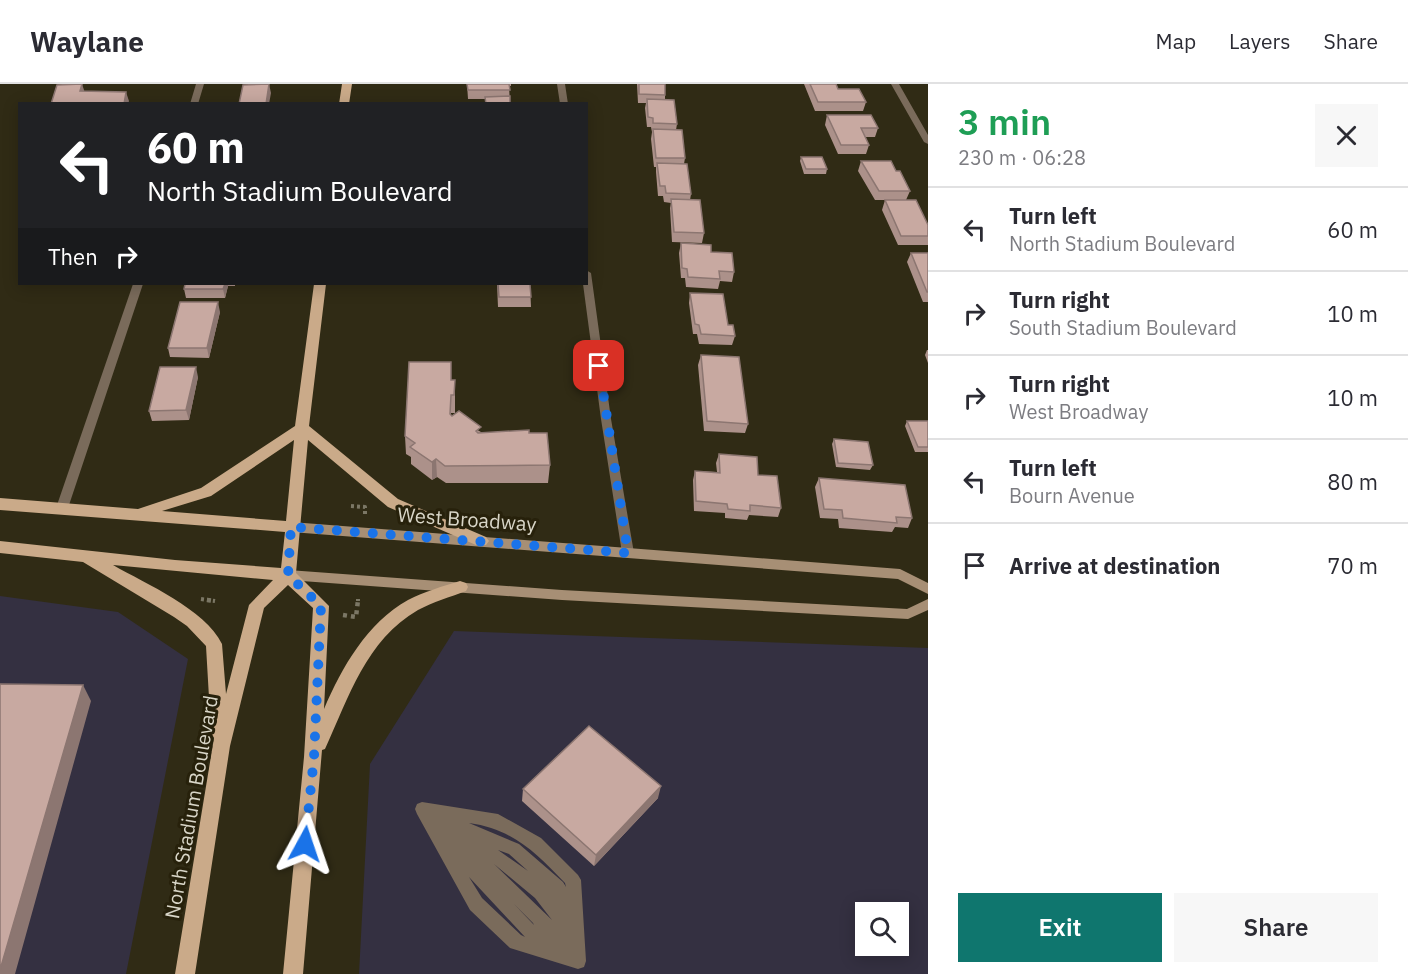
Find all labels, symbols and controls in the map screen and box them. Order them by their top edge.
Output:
text: Waylane [30,23,144,60]
text: Map [1156,27,1196,55]
text: Layers [1229,27,1291,55]
text: Share [1324,27,1378,55]
text: 3 min [958,98,1051,145]
button: close [1315,104,1378,167]
text: 60 m [147,120,245,175]
icon: left [48,126,126,204]
text: 230 m · 06:28 [958,144,1086,171]
text: North Stadium Boulevard [147,173,453,208]
text: Turn left [1009,201,1097,230]
icon: left [958,213,991,246]
text: 60 m [1327,215,1378,244]
text: North Stadium Boulevard [1009,230,1235,257]
icon: right [110,240,143,273]
text: Then [48,242,98,271]
text: Turn right [1009,285,1110,314]
icon: right [958,297,991,330]
text: 10 m [1327,299,1378,328]
text: South Stadium Boulevard [1009,314,1237,341]
pin [573,340,624,391]
icon: arrive [582,349,615,382]
text: Turn right [1009,369,1110,398]
icon: right [958,381,991,414]
text: 10 m [1327,383,1378,412]
text: West Broadway [1009,398,1148,425]
text: Turn left [1009,453,1097,482]
icon: left [958,465,991,498]
text: 80 m [1327,467,1378,496]
text: Bourn Avenue [1009,482,1135,509]
street label: West Broadway [397,501,537,537]
icon: arrive [958,549,991,582]
text: Arrive at destination [1009,551,1220,580]
text: 70 m [1327,551,1378,580]
street label: North Stadium Boulevard [158,693,224,921]
position arrow [273,812,337,876]
button: Exit [958,893,1162,962]
button: Share [1174,893,1378,962]
map controls [855,902,909,956]
button: search [855,902,909,956]

